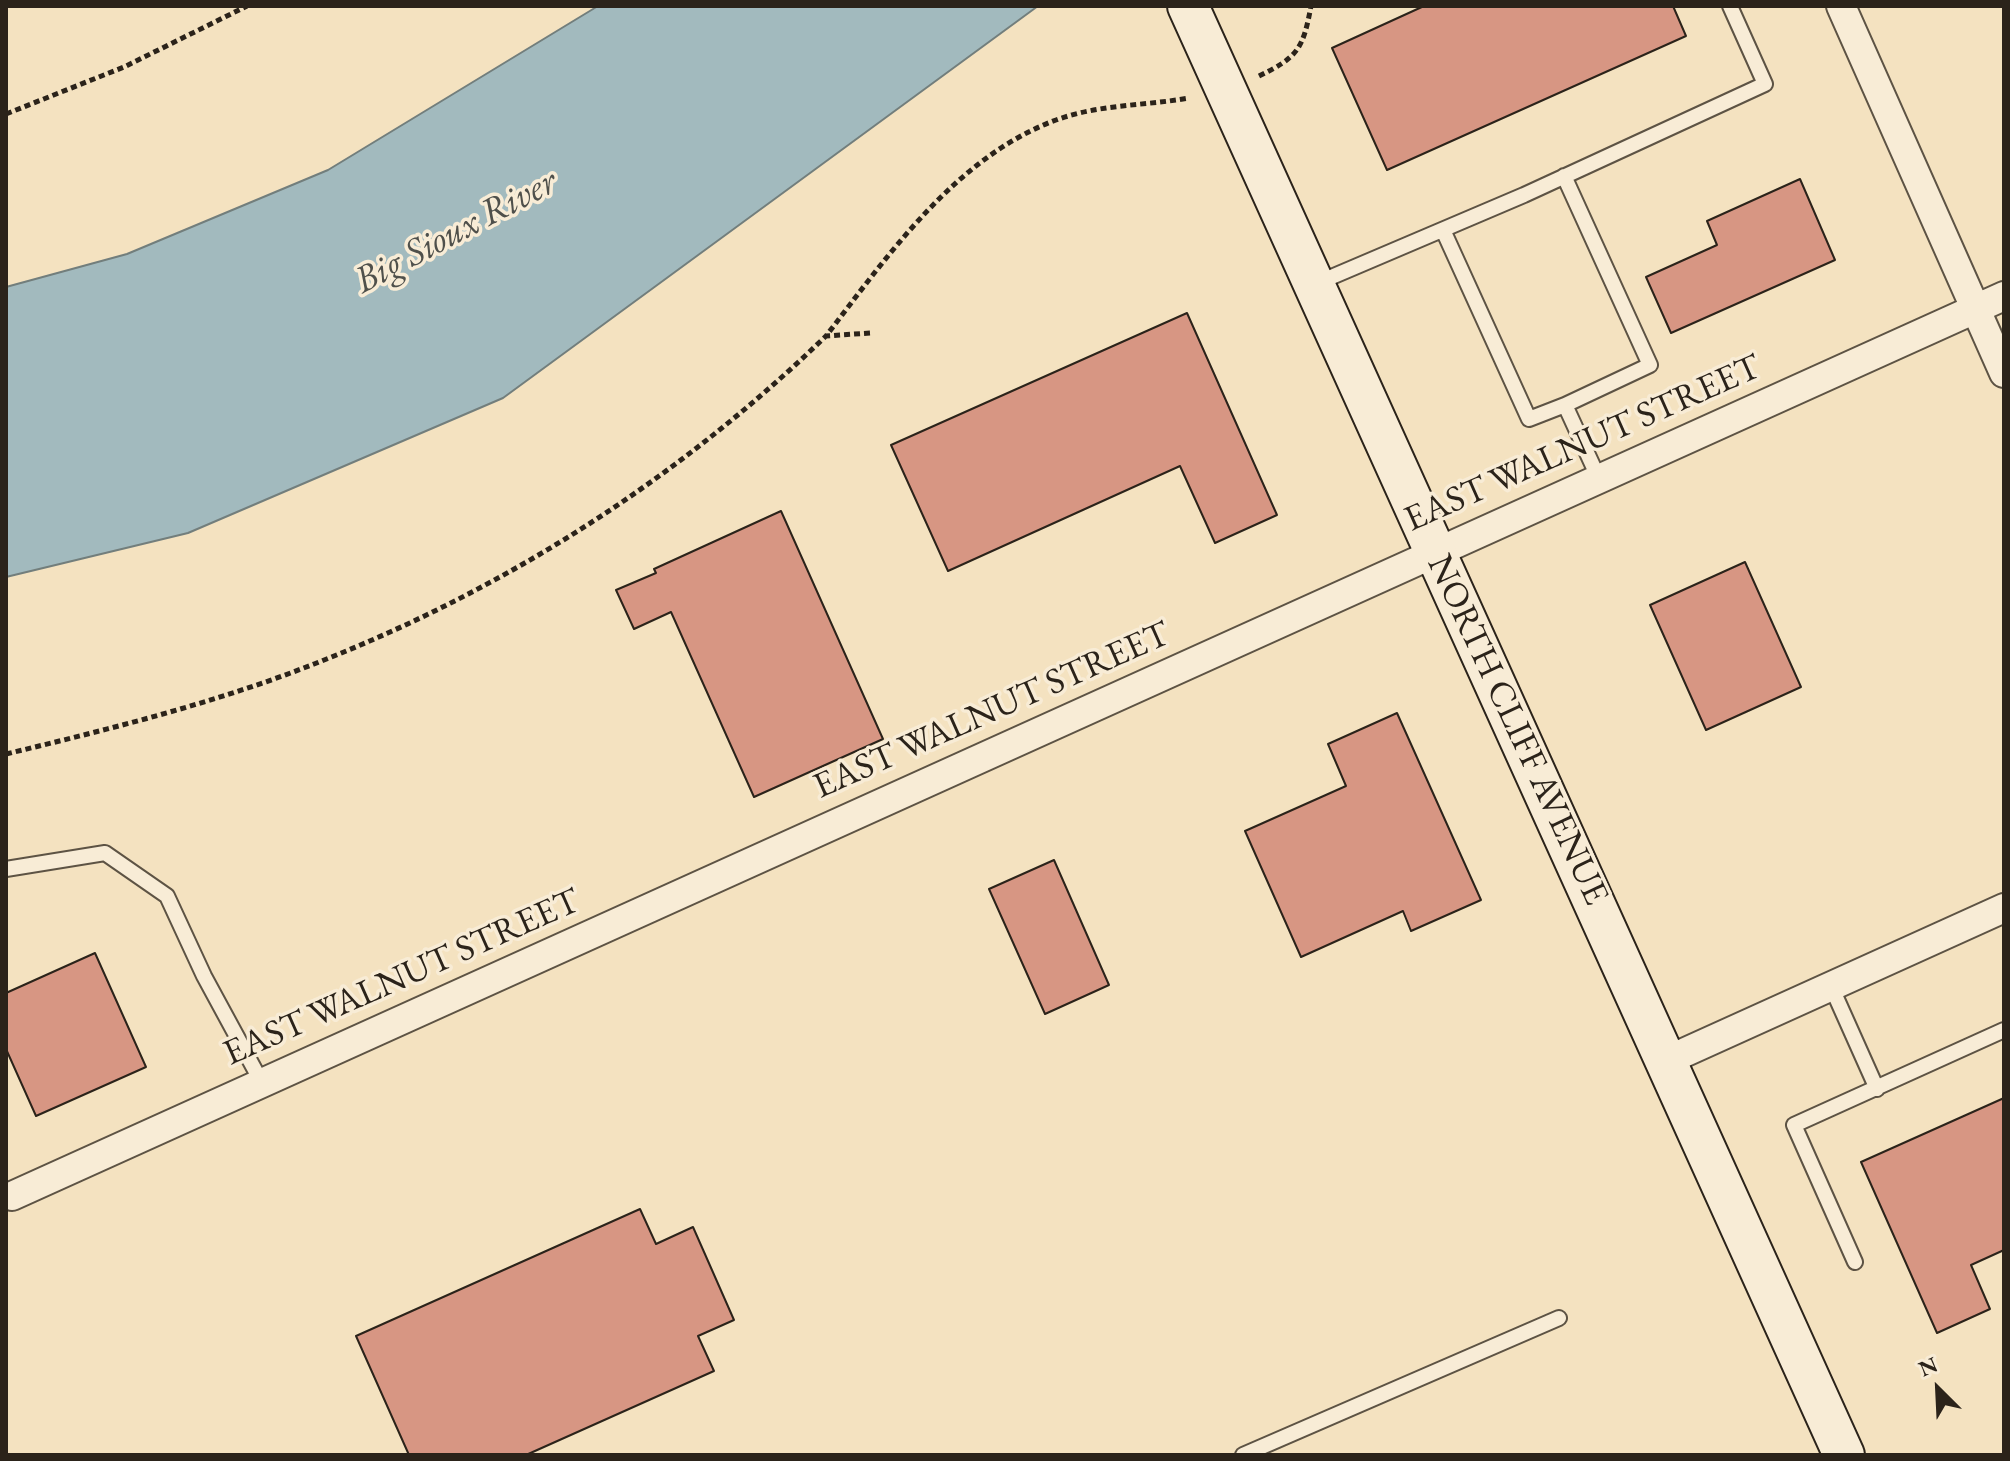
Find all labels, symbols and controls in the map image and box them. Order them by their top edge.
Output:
water label: Big Sioux River [347,160,565,304]
street label: EAST WALNUT STREET [1398,346,1768,542]
street label: NORTH CLIFF AVENUE [1417,548,1617,912]
street label: EAST WALNUT STREET [807,613,1177,809]
street label: EAST WALNUT STREET [217,880,587,1076]
north arrow [1898,1349,1978,1429]
text: N [1914,1350,1942,1383]

